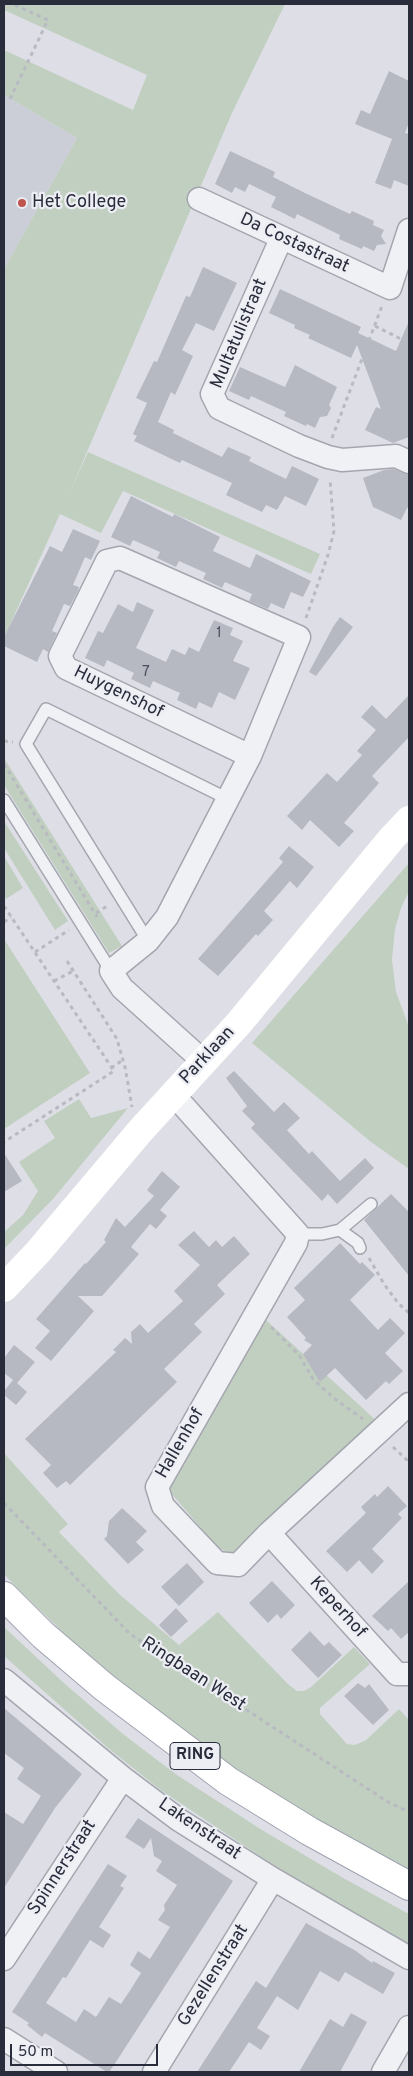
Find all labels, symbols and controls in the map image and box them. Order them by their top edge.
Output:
place label: Het College [32,192,126,214]
marker: Het College [16,197,28,209]
street label: Da Costastraat [236,209,352,279]
street label: Multatulistraat [207,276,273,392]
house number: 1 [216,625,222,643]
street label: Huygenshof [70,662,166,724]
house number: 7 [142,664,150,682]
street label: Parklaan [176,1023,240,1089]
street label: Hallenhof [152,1405,210,1483]
street label: Keperhof [304,1573,370,1643]
street label: Ringbaan West [137,1633,249,1717]
road number: RING [170,1742,220,1770]
street label: Lakenstraat [154,1794,244,1866]
street label: Spinnerstraat [24,1816,102,1920]
street label: Gezellenstraat [174,1921,254,2031]
scale bar [12,2034,160,2066]
text: 50 m [18,2043,53,2062]

